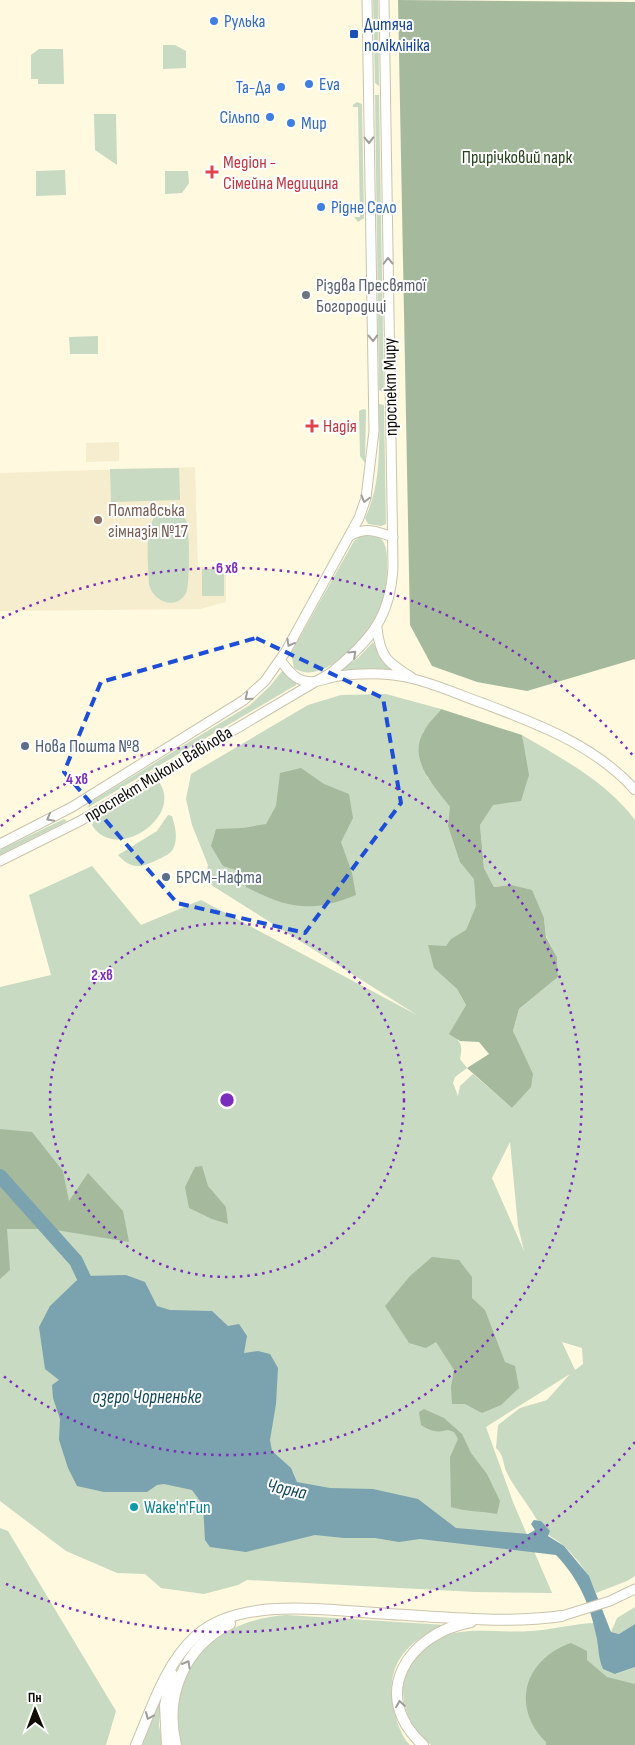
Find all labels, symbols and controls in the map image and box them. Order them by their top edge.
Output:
place label: Рулька [224,11,266,32]
place label: Дитяча поліклініка [364,14,430,56]
marker: Рулька [208,15,220,27]
marker: Дитяча поліклініка [348,28,360,40]
place label: Eva [319,74,340,95]
place label: Та-Да [236,77,271,98]
marker: Eva [303,78,315,90]
marker: Та-Да [275,81,287,93]
place label: Сільпо [219,107,260,128]
marker: Сільпо [264,111,276,123]
place label: Мир [301,113,327,134]
marker: Мир [285,117,297,129]
one-way arrow [364,136,374,144]
park label: Прирічковий парк [462,147,572,168]
place label: Медіон - Сімейна Медицина [223,152,339,194]
marker: Медіон - Сімейна Медицина [205,165,219,179]
place label: Рідне Село [331,197,397,218]
marker: Рідне Село [315,201,327,213]
one-way arrow [383,256,393,264]
place label: Різдва Пресвятої Богородиці [316,275,427,317]
marker: Різдва Пресвятої Богородиці [300,289,312,301]
one-way arrow [367,334,378,342]
street label: проспект Миру [379,338,402,436]
place label: Надія [323,416,357,437]
marker: Надія [305,419,319,433]
one-way arrow [360,495,371,504]
place label: Полтавська гімназія №17 [108,500,189,542]
marker: Полтавська гімназія №17 [92,514,104,526]
text: 6 хв [216,559,238,578]
one-way arrow [286,638,296,647]
one-way arrow [348,651,357,660]
one-way arrow [245,691,254,700]
street label: проспект Миколи Вавілова [80,722,236,827]
place label: Нова Пошта №8 [35,736,140,757]
marker: Нова Пошта №8 [19,740,31,752]
text: 4 хв [66,770,88,789]
one-way arrow [46,812,55,822]
place label: БРСМ-Нафта [176,867,262,888]
marker: БРСМ-Нафта [160,871,172,883]
text: 2 хв [91,966,113,985]
centre of rings [218,1091,236,1109]
water label: озеро Чорненьке [92,1386,202,1409]
water label: Чорна [265,1474,309,1505]
place label: Wake'n'Fun [144,1497,211,1518]
marker: Wake'n'Fun [128,1501,140,1513]
one-way arrow [180,1661,190,1670]
north arrow [10,1685,60,1735]
text: Пн [28,1689,42,1706]
one-way arrow [395,1700,405,1708]
one-way arrow [144,1711,155,1720]

